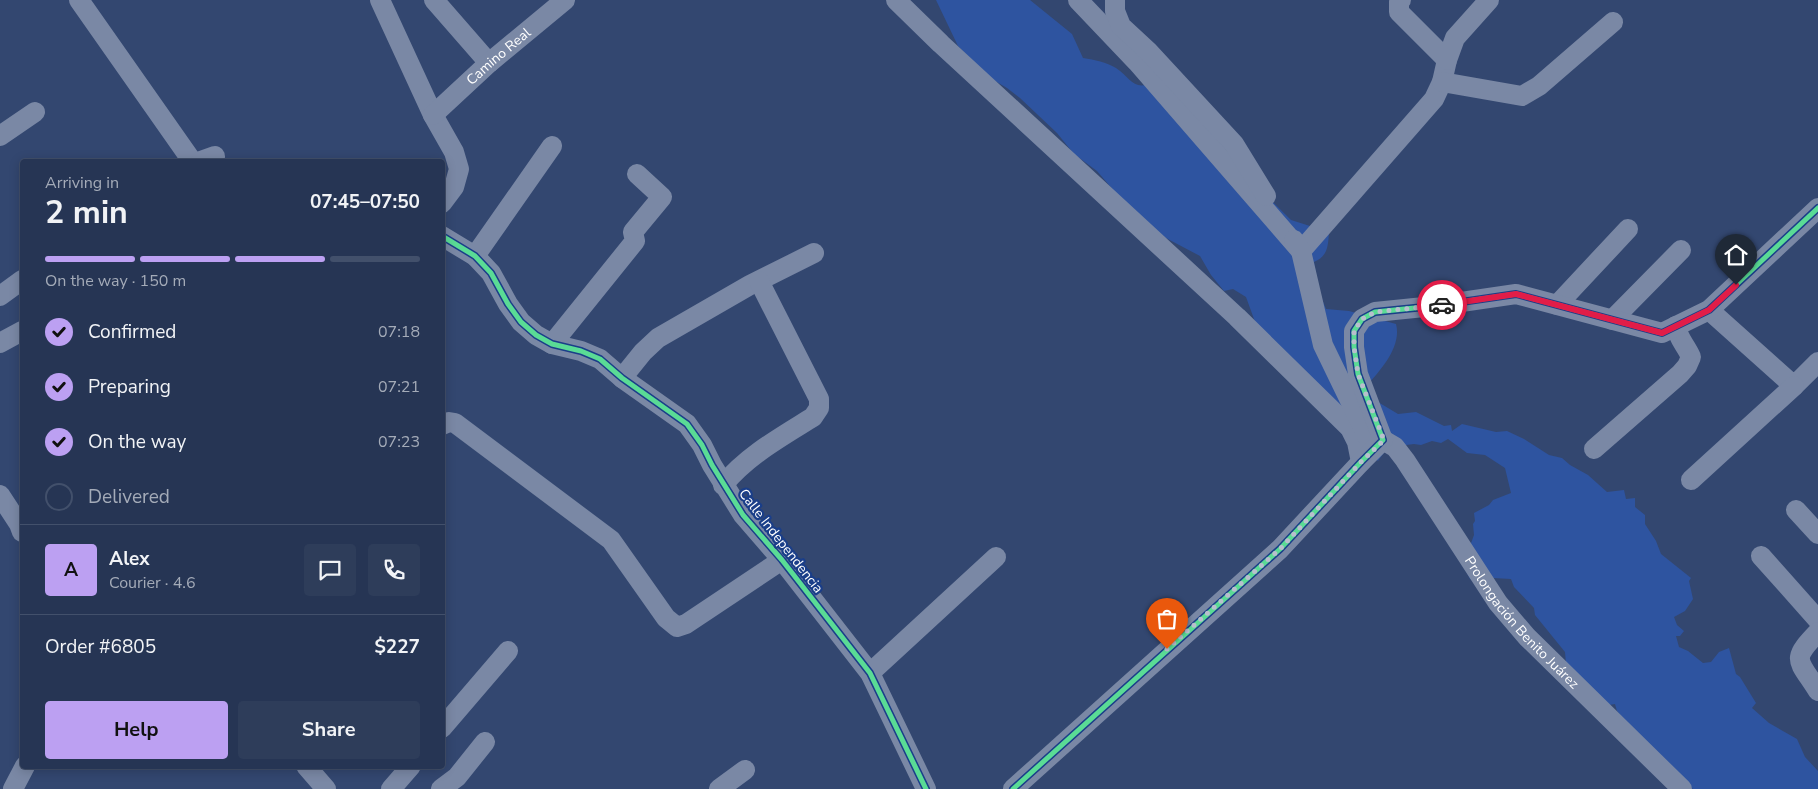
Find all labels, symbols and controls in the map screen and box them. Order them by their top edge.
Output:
street label: Camino Real [462,22,535,89]
text: Arriving in [45,172,119,194]
text: 07:45–07:50 [310,189,420,215]
text: 2 min [45,191,128,234]
pin [1715,234,1757,285]
icon: home [1722,241,1750,269]
text: On the way · 150 m [45,270,186,292]
courier [1417,280,1467,330]
icon: car [1428,291,1456,319]
icon: check [45,318,73,346]
text: Confirmed [88,319,176,345]
text: 07:18 [378,321,420,343]
icon: check [45,373,73,401]
text: Preparing [88,374,171,400]
text: 07:21 [378,376,420,398]
icon: check [45,428,73,456]
text: On the way [88,429,186,455]
text: 07:23 [378,431,420,453]
text: Delivered [88,484,170,510]
street label: Calle Independencia [734,485,828,597]
button: chat [304,544,356,596]
button: phone [368,544,420,596]
text: Alex [109,546,150,572]
street label: Prolongación Benito Juárez [1460,552,1584,693]
text: A [64,557,78,583]
text: Courier · 4.6 [109,572,195,594]
pin [1146,598,1188,649]
icon: bag [1153,605,1181,633]
text: Order #6805 [45,634,156,660]
text: $227 [374,634,420,660]
button: Help [45,701,228,759]
button: Share [238,701,420,759]

